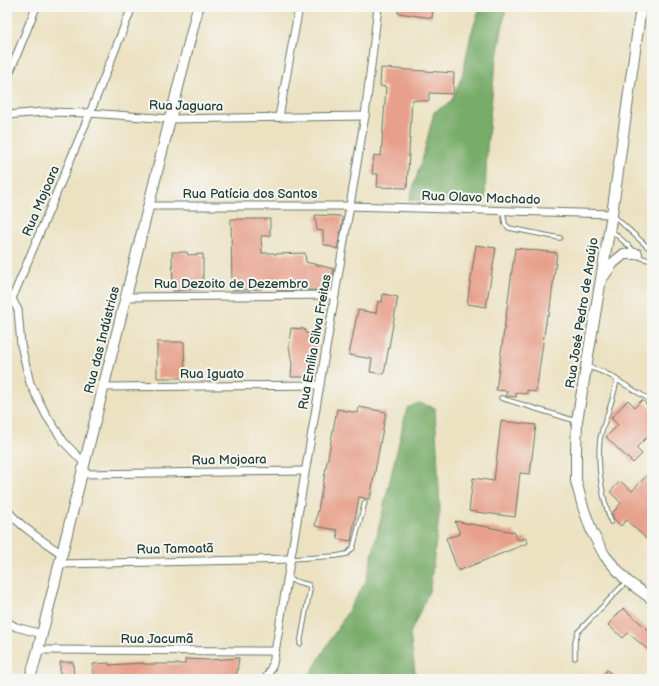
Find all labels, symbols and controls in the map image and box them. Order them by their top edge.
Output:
street label: Rua Jaguara [149,97,223,115]
street label: Rua Mojoara [19,163,63,239]
street label: Rua Patícia dos Santos [183,186,318,202]
street label: Rua Olavo Machado [421,188,541,208]
street label: Rua José Pedro de Araújo [562,236,602,390]
street label: Rua Emília Silva Freitas [295,272,335,411]
street label: Rua Dezoito de Dezembro [154,276,308,292]
street label: Rua das Indústrias [81,284,123,395]
street label: Rua Iguato [180,366,244,382]
street label: Rua Mojoara [191,451,267,469]
street label: Rua Tamoatã [136,540,214,558]
street label: Rua Jacumã [121,631,193,647]

